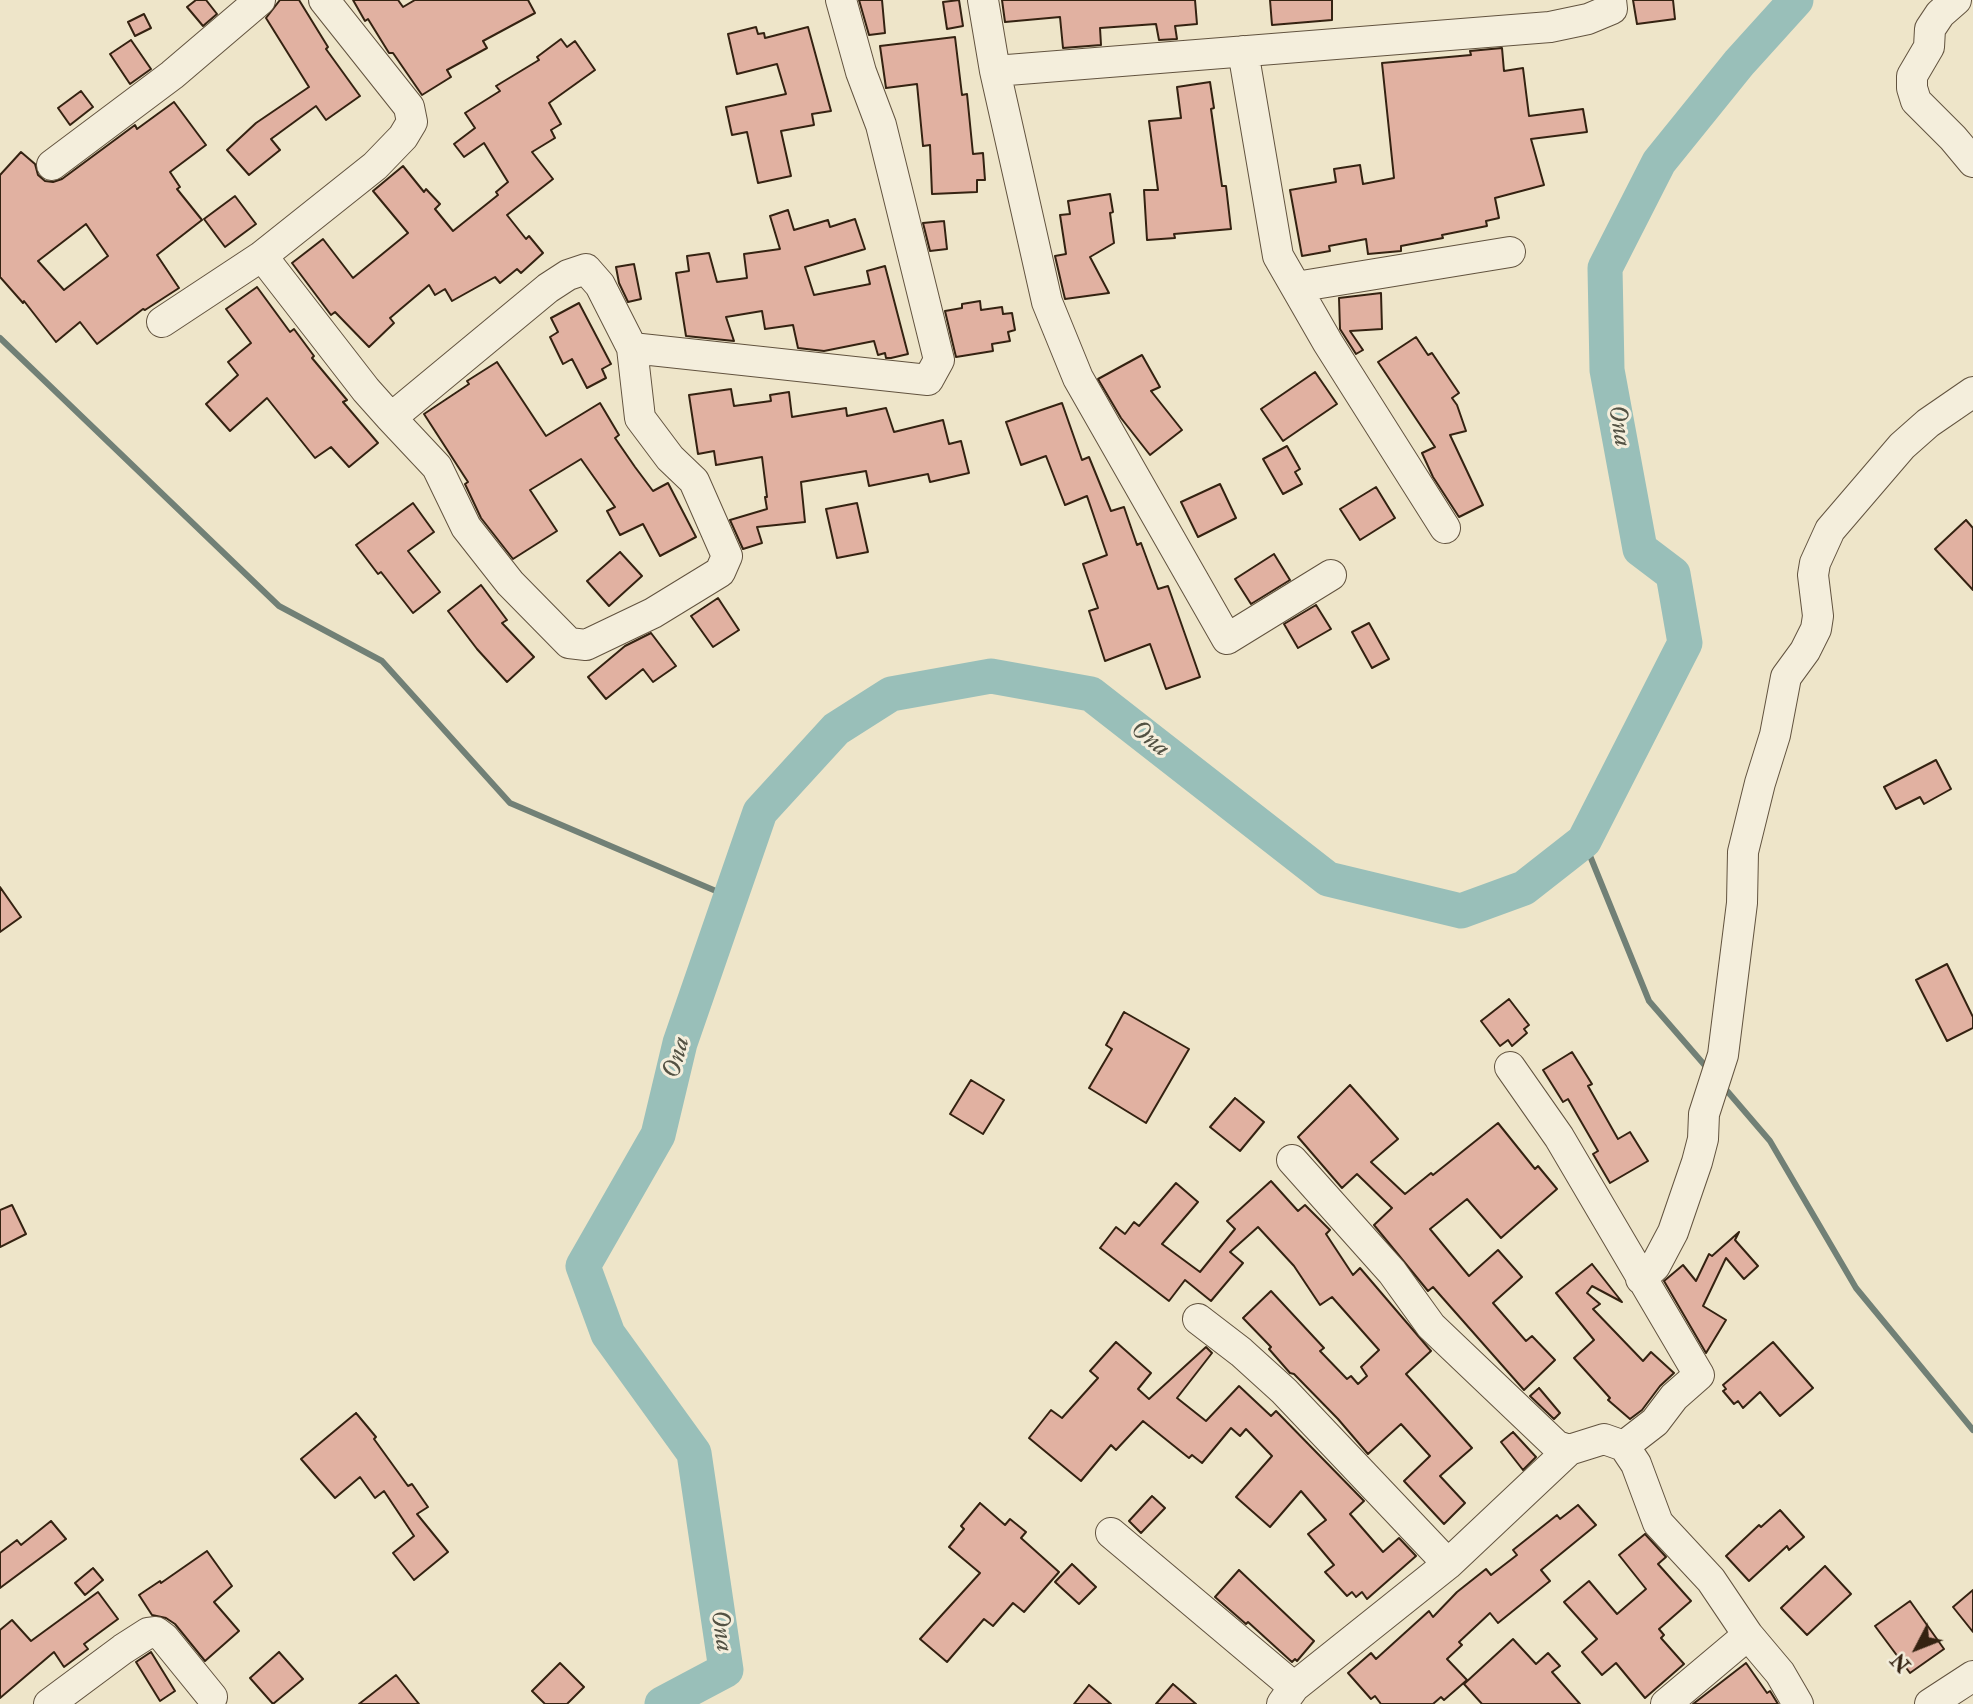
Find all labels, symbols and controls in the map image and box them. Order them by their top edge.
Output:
water label: Ona [1599,403,1637,449]
water label: Ona [1123,715,1175,765]
water label: Ona [658,1034,698,1082]
water label: Ona [701,1608,739,1654]
north arrow [1882,1613,1952,1683]
text: N [1887,1648,1916,1676]

